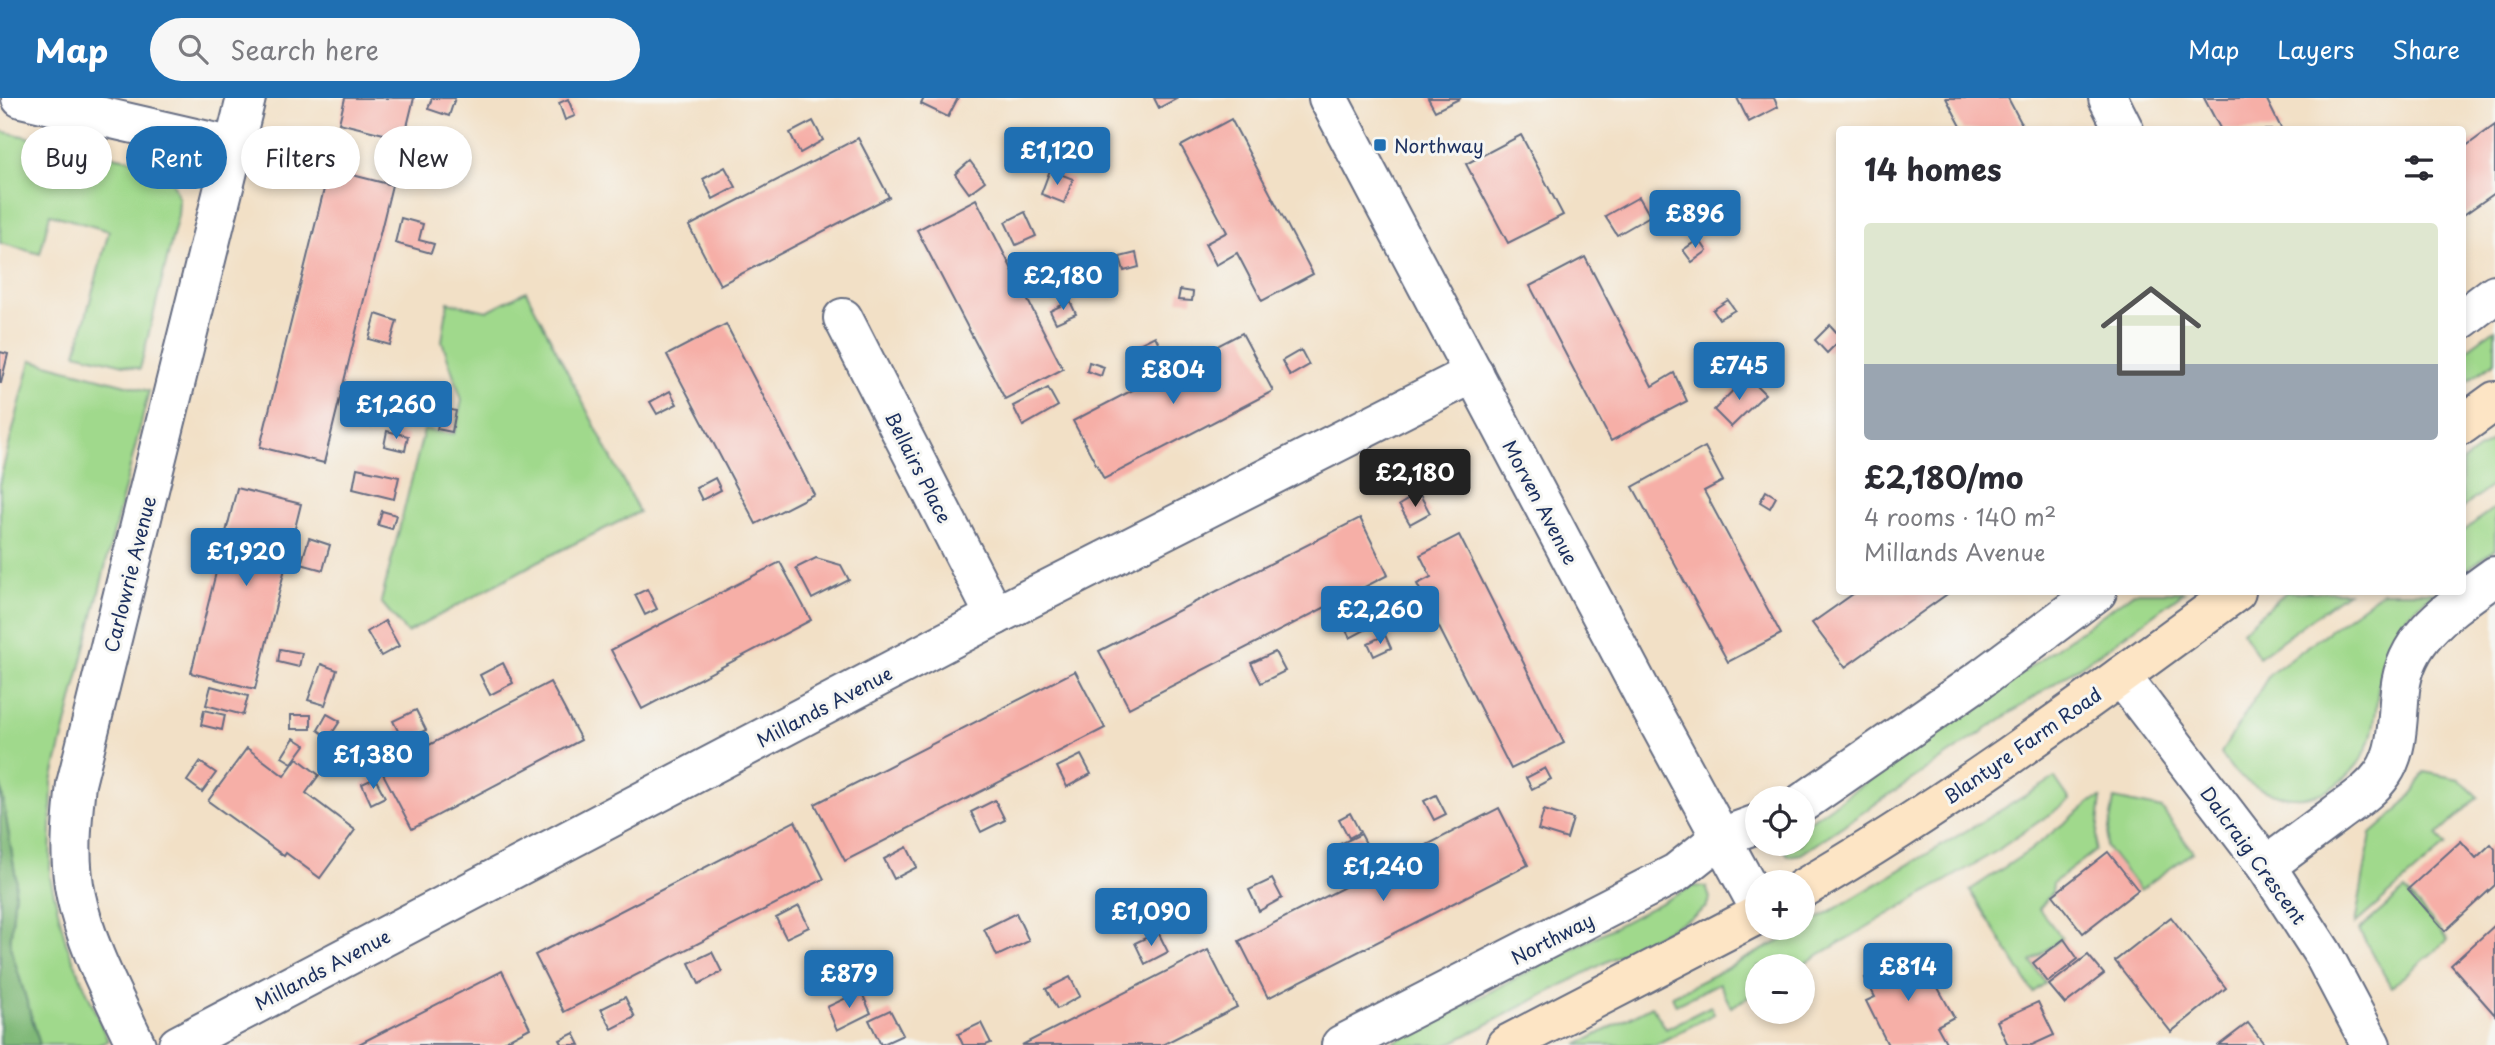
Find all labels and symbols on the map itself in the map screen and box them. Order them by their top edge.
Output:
pin: £1,120 [1000,127,1114,187]
place label: Northway [1394,131,1484,159]
marker: Northway [1372,137,1388,153]
pin: £896 [1654,190,1736,250]
pin: £2,180 [1006,252,1120,312]
pin: £745 [1698,342,1780,402]
pin: £804 [1132,346,1214,406]
pin: £1,260 [339,382,453,441]
street label: Bellairs Place [879,406,959,528]
street label: Morven Avenue [1496,435,1586,569]
pin: £2,180 [1358,450,1472,509]
street label: Carlowrie Avenue [96,493,162,655]
pin: £1,920 [189,528,303,588]
pin: £2,260 [1323,587,1437,646]
street label: Millands Avenue [751,658,897,754]
street label: Blantyre Farm Road [1937,680,2107,810]
pin: £1,380 [316,732,430,791]
street label: Dalcraig Crescent [2194,780,2314,930]
pin: £1,240 [1326,844,1440,903]
pin: £1,090 [1094,888,1208,948]
street label: Northway [1506,905,1598,971]
street label: Millands Avenue [249,921,395,1017]
pin: £814 [1867,944,1949,1003]
pin: £879 [808,950,890,1010]

